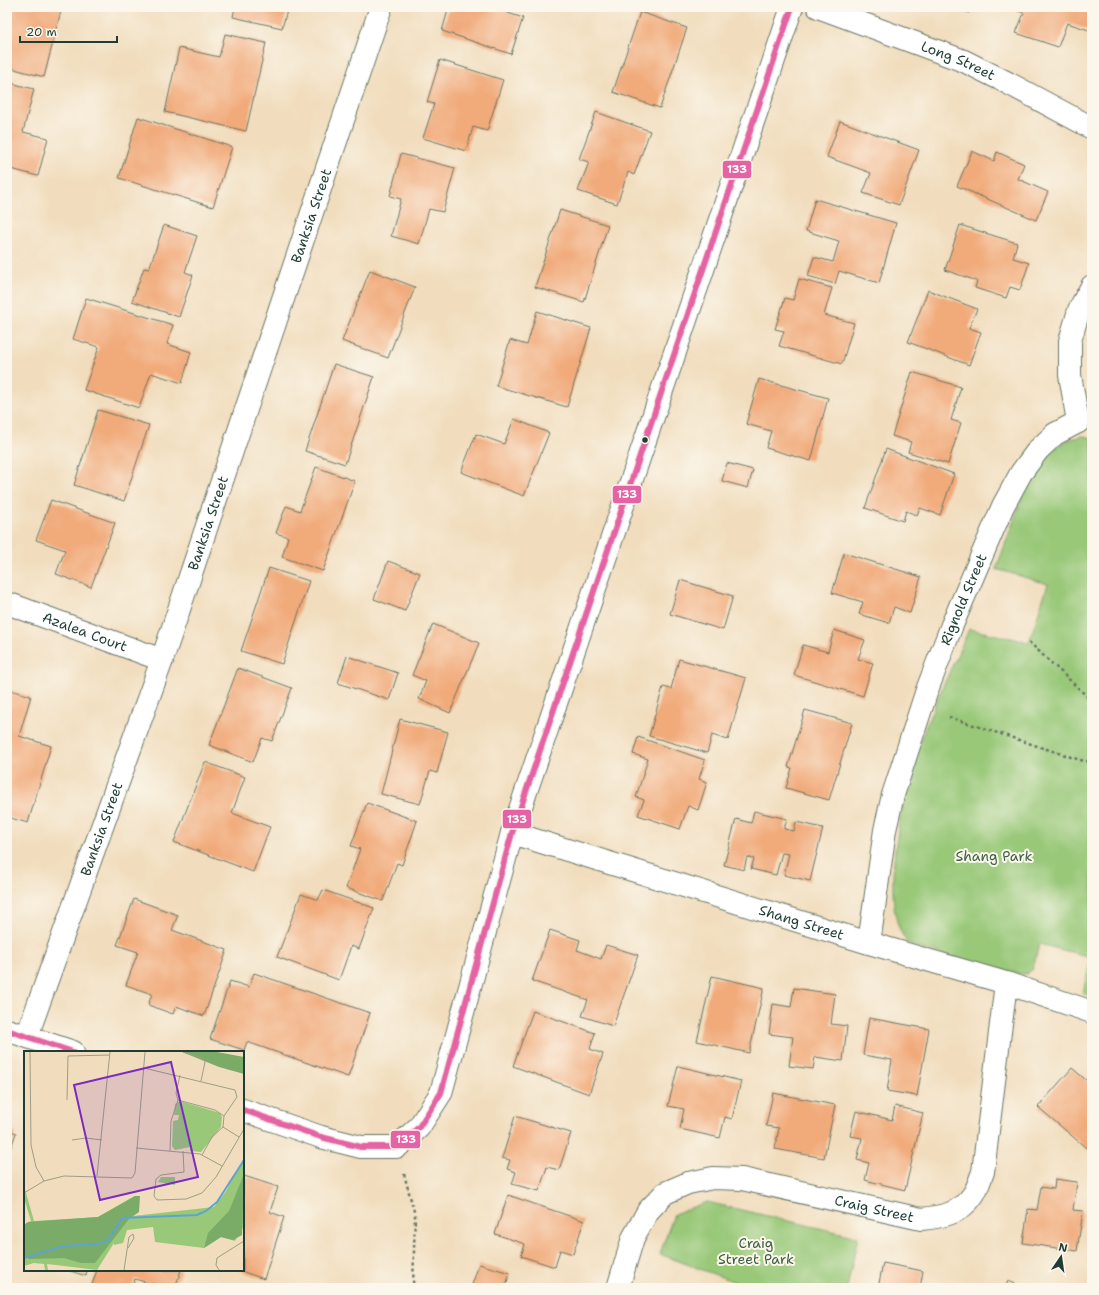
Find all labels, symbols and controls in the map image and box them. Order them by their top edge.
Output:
scale bar [20,18,117,44]
text: 20 m [26,24,57,40]
street label: Long Street [919,37,998,84]
line badge: 133 [722,160,752,179]
text: 133 [727,162,747,177]
street label: Banksia Street [287,166,335,265]
unlabelled marker [640,435,650,445]
street label: Banksia Street [184,474,232,572]
line badge: 133 [612,485,642,504]
text: 133 [617,487,637,502]
street label: Rignold Street [936,551,991,648]
street label: Azalea Court [40,608,130,655]
street label: Banksia Street [76,780,126,878]
line badge: 133 [502,809,532,829]
text: 133 [507,812,527,827]
park label: Shang Park [956,847,1032,865]
street label: Shang Street [757,901,846,944]
inset map [24,1051,244,1271]
line badge: 133 [390,1130,421,1149]
text: 133 [396,1132,416,1147]
street label: Craig Street [833,1191,916,1226]
park label: Craig Street Park [718,1234,794,1268]
north arrow [1041,1237,1081,1277]
text: N [1057,1239,1069,1256]

